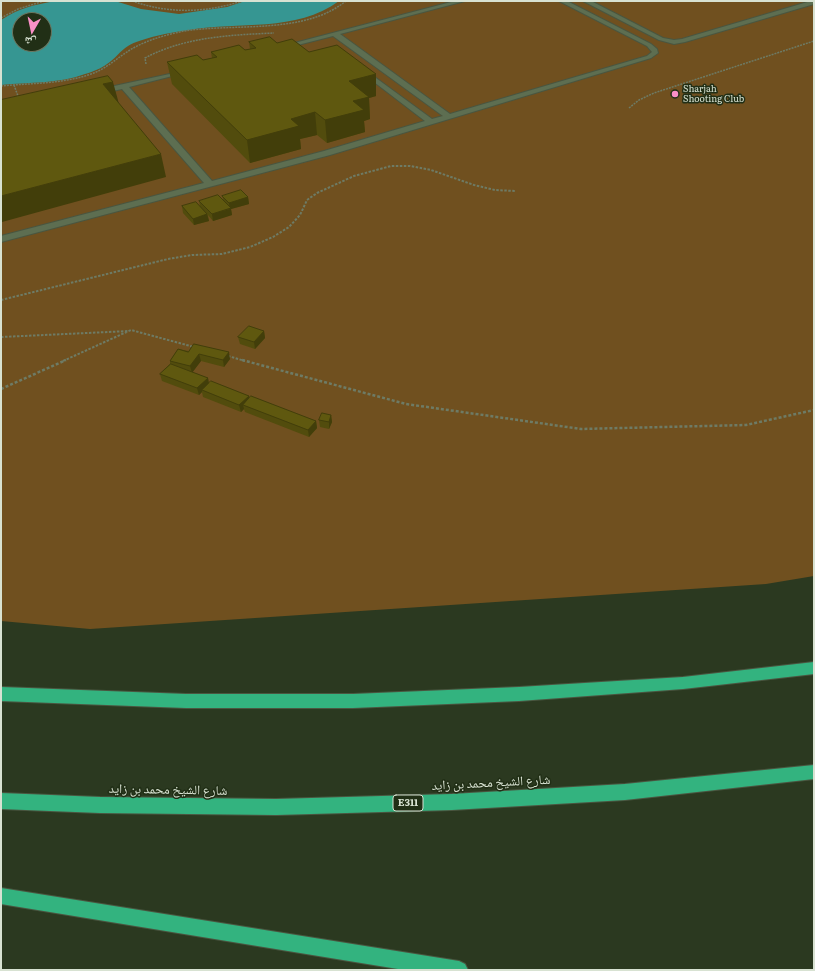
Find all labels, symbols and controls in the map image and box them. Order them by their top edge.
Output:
north arrow [12,12,52,52]
text: ش [23,34,37,52]
place label: Sharjah Shooting Club [683,84,744,105]
marker: Sharjah Shooting Club [670,89,680,99]
street label: شارع الشيخ محمد بن زايد [431,772,551,794]
street label: شارع الشيخ محمد بن زايد [108,781,228,799]
road number: E311 [393,795,423,811]

